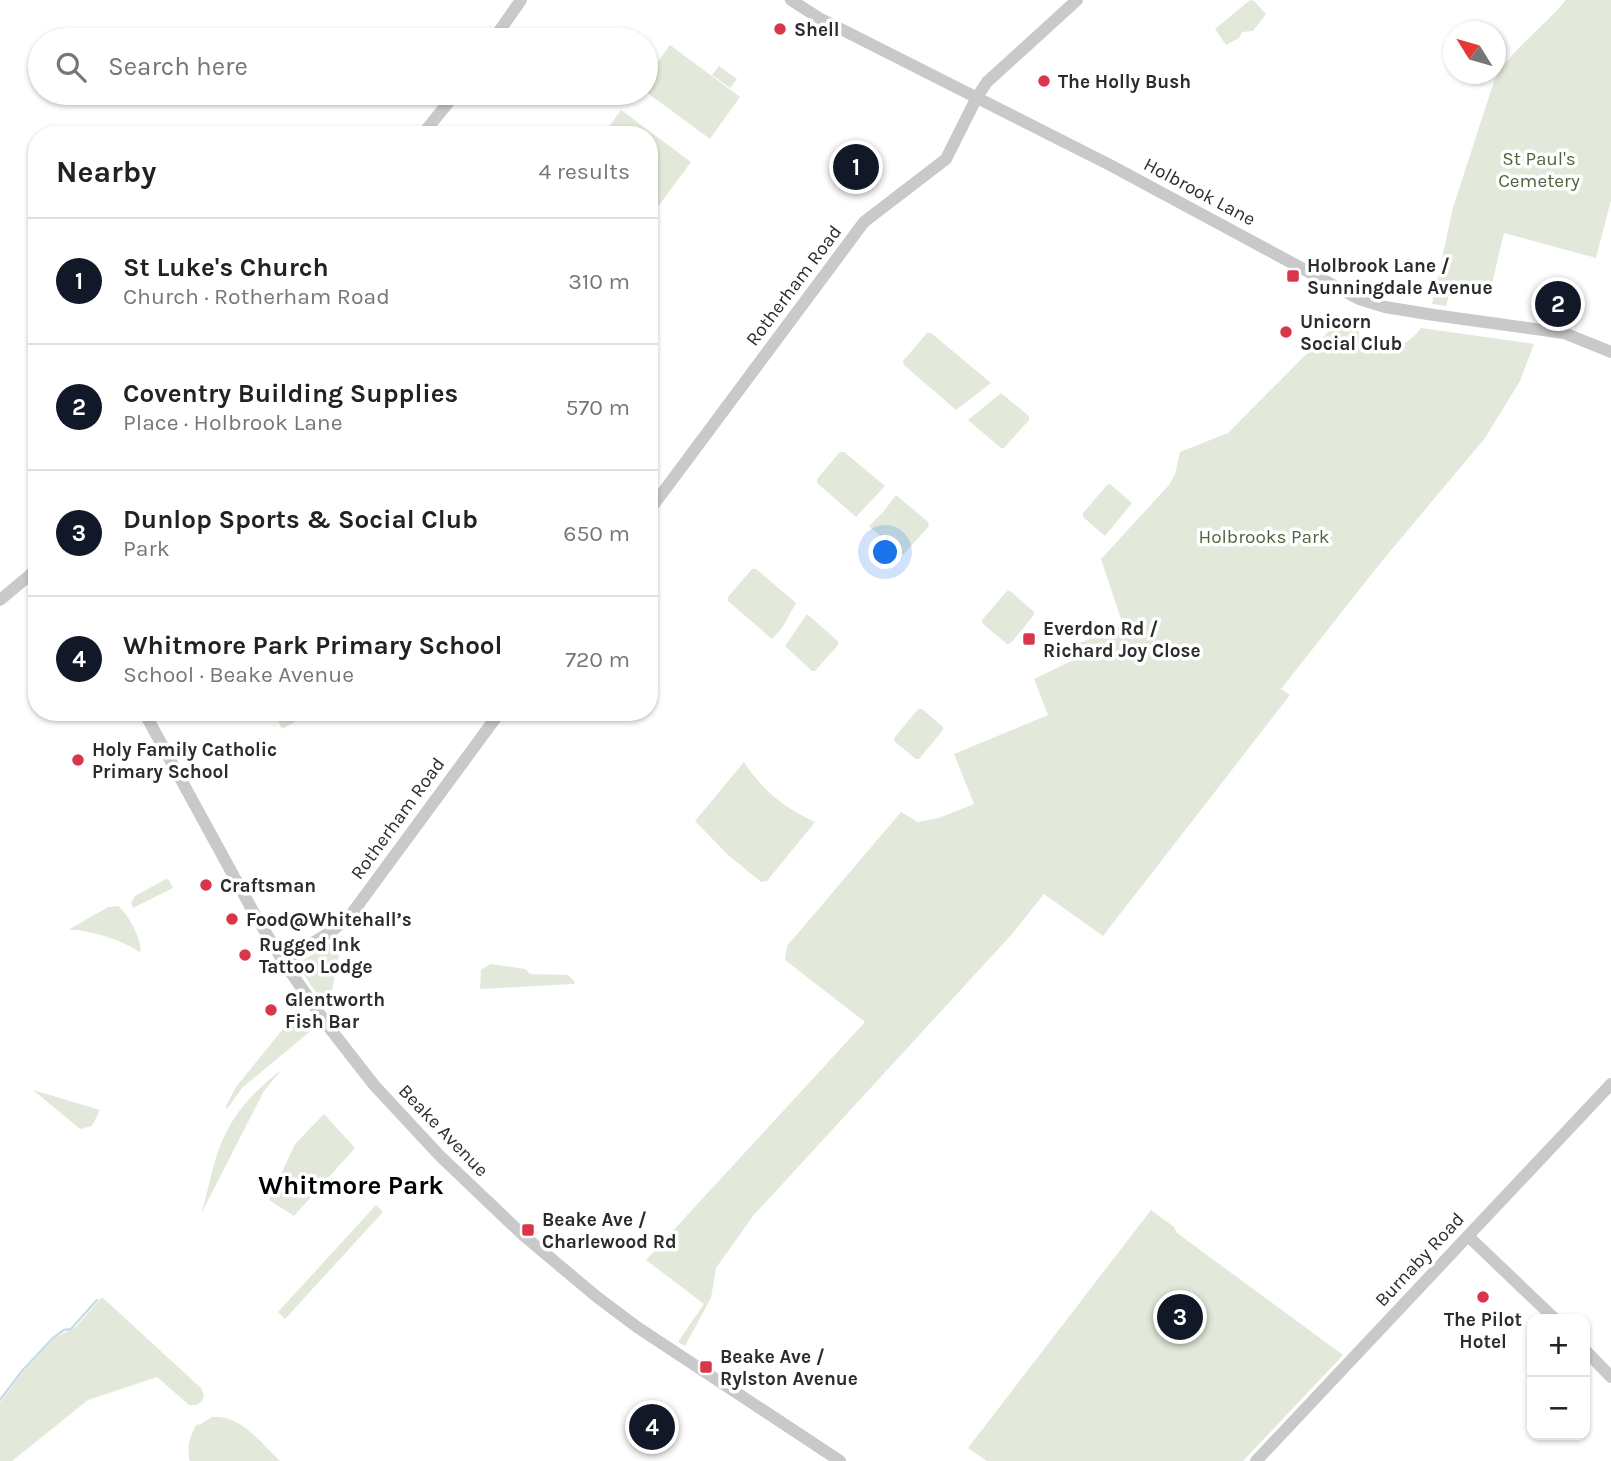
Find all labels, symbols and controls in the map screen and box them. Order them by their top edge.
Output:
place label: Shell [794,19,840,41]
marker: Shell [772,21,788,37]
north arrow [1443,21,1506,84]
search box [28,28,658,105]
icon: search [52,48,90,86]
text: Search here [108,51,248,82]
place label: The Holly Bush [1058,71,1191,93]
marker: The Holly Bush [1036,73,1052,89]
pin: 1 [833,141,879,193]
park label: St Paul's Cemetery [1498,148,1580,192]
street label: Holbrook Lane [1140,153,1259,230]
text: Nearby [56,154,156,190]
text: 4 results [538,158,630,185]
street label: Rotherham Road [741,221,846,350]
text: St Luke's Church [123,252,329,283]
place label: Holbrook Lane / Sunningdale Avenue [1307,255,1493,299]
text: 1 [75,268,83,295]
text: 310 m [568,268,630,295]
marker: Holbrook Lane / Sunningdale Avenue [1285,268,1301,284]
pin: 2 [1535,278,1581,330]
text: Church · Rotherham Road [123,283,390,310]
place label: Unicorn Social Club [1300,311,1402,355]
marker: Unicorn Social Club [1278,324,1294,340]
text: Coventry Building Supplies [123,378,458,409]
text: 2 [72,394,86,421]
text: 570 m [566,394,630,421]
text: Place · Holbrook Lane [123,409,343,436]
text: Dunlop Sports & Social Club [123,504,478,535]
text: 3 [72,520,86,547]
text: 650 m [563,520,630,547]
park label: Holbrooks Park [1198,526,1330,548]
text: Park [123,535,170,562]
your location [868,535,902,569]
place label: Everdon Rd / Richard Joy Close [1043,618,1201,662]
text: Whitmore Park Primary School [123,630,502,661]
marker: Everdon Rd / Richard Joy Close [1021,631,1037,647]
text: 4 [72,646,86,673]
text: 720 m [565,646,630,673]
text: School · Beake Avenue [123,661,354,688]
place label: Holy Family Catholic Primary School [92,739,277,783]
marker: Holy Family Catholic Primary School [70,752,86,768]
street label: Rotherham Road [346,753,449,884]
place label: Craftsman [220,875,316,897]
marker: Craftsman [198,877,214,893]
place label: Food@Whitehall’s [246,909,412,931]
marker: Food@Whitehall’s [224,911,240,927]
place label: Rugged Ink Tattoo Lodge [259,934,373,978]
marker: Rugged Ink Tattoo Lodge [237,947,253,963]
place label: Glentworth Fish Bar [285,989,385,1033]
marker: Glentworth Fish Bar [263,1002,279,1018]
street label: Beake Avenue [394,1080,493,1181]
district label: Whitmore Park [258,1170,444,1201]
street label: Burnaby Road [1371,1208,1469,1311]
place label: Beake Ave / Charlewood Rd [542,1209,677,1253]
marker: Beake Ave / Charlewood Rd [520,1222,536,1238]
marker: The Pilot Hotel [1475,1289,1491,1305]
pin: 3 [1157,1291,1203,1343]
place label: The Pilot Hotel [1444,1309,1522,1353]
map controls [1527,1314,1590,1440]
button: + [1527,1314,1590,1377]
place label: Beake Ave / Rylston Avenue [720,1346,858,1390]
marker: Beake Ave / Rylston Avenue [698,1359,714,1375]
button: − [1527,1377,1590,1440]
pin: 4 [629,1401,675,1453]

